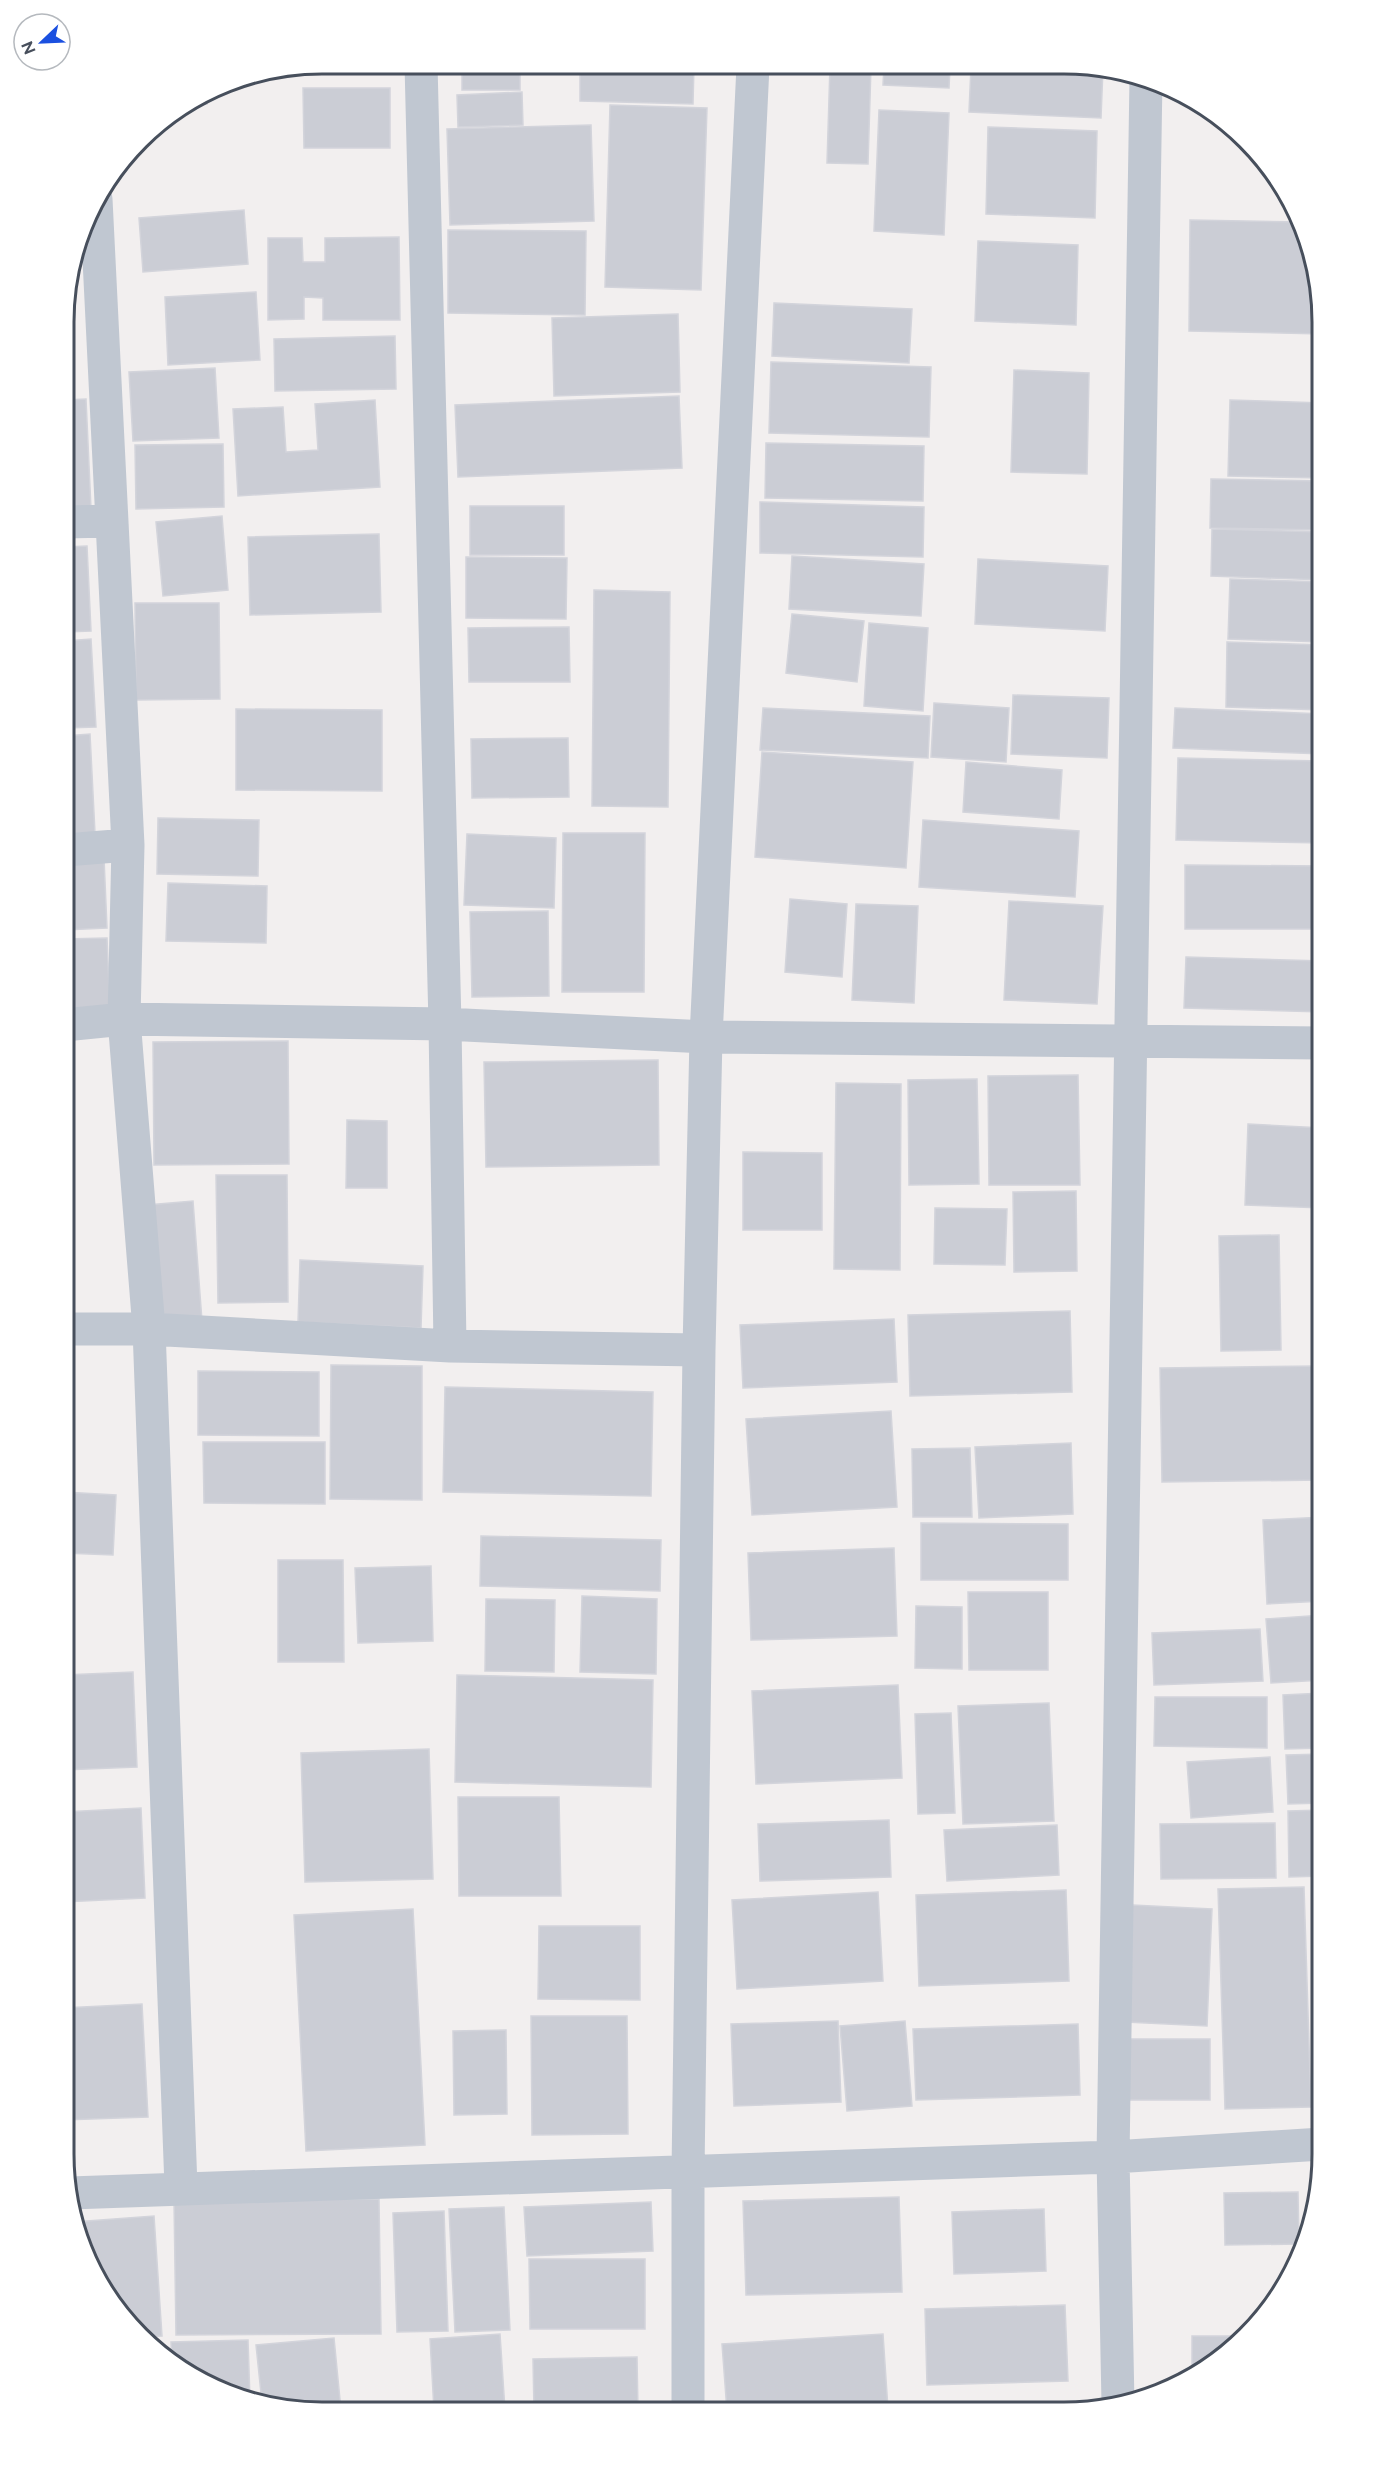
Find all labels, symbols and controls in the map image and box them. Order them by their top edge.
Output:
north arrow [12,12,72,72]
text: N [18,38,40,57]

